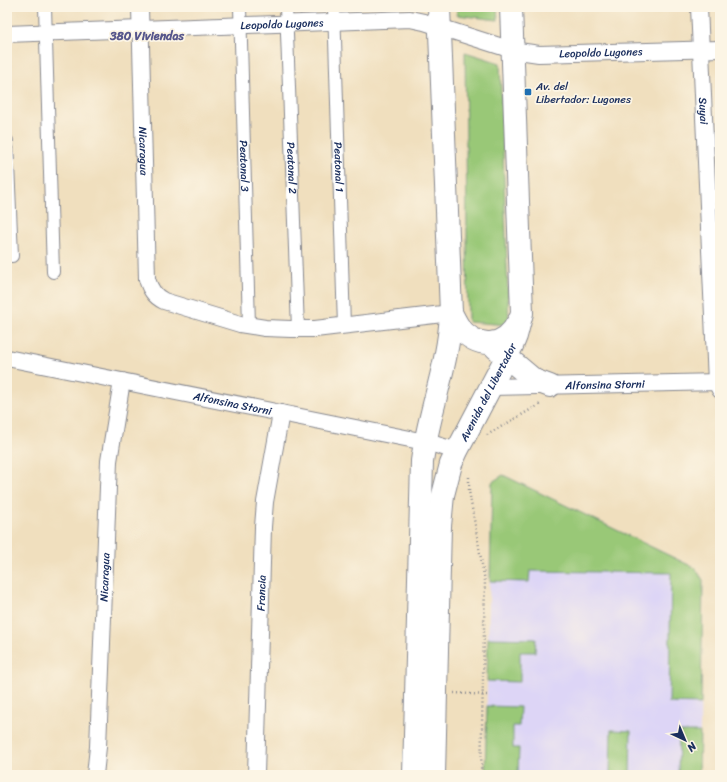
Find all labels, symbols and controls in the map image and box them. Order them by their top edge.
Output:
street label: Leopoldo Lugones [240,13,324,35]
district label: 380 Viviendas [109,25,184,47]
street label: Leopoldo Lugones [559,42,643,63]
place label: Av. del Libertador: Lugones [535,77,632,109]
marker: Av. del Libertador: Lugones [523,87,533,97]
street label: Suyai [693,97,713,126]
street label: Nicaragua [133,126,153,176]
street label: Peatonal 3 [234,140,254,192]
street label: Peatonal 1 [328,141,349,193]
street label: Peatonal 2 [281,142,302,195]
street label: Avenida del Libertador [454,339,523,446]
street label: Alfonsina Storni [564,375,646,395]
street label: Alfonsina Storni [191,386,274,421]
street label: Nicaragua [95,552,115,602]
street label: Francia [252,574,272,611]
north arrow [665,720,705,760]
text: N [682,737,702,757]

